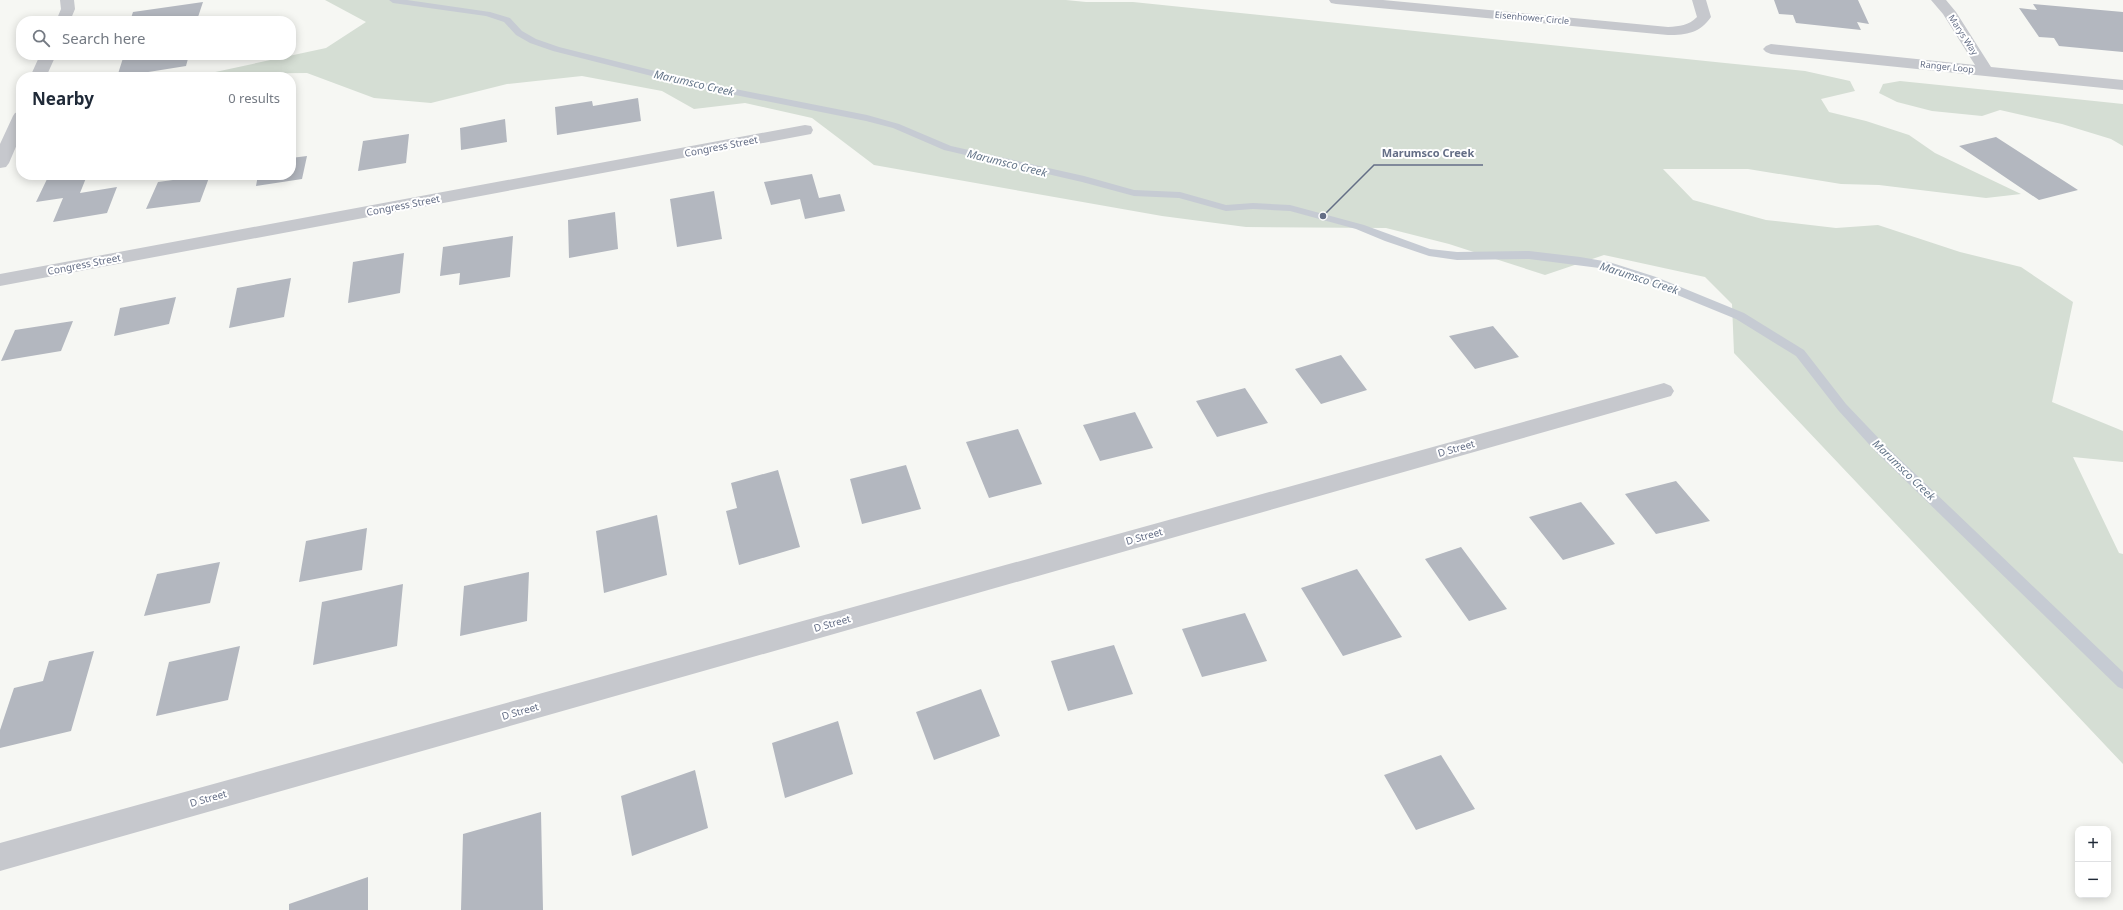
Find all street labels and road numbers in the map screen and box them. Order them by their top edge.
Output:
street label: Eisenhower Circle [1494,8,1570,27]
street label: Marys Way [1945,12,1982,58]
street label: Ranger Loop [1920,57,1975,76]
street label: Congress Street [683,132,759,160]
street label: Congress Street [365,191,441,219]
street label: Congress Street [46,250,122,278]
street label: D Street [1436,436,1476,460]
street label: D Street [1124,524,1164,548]
street label: D Street [812,611,852,635]
street label: D Street [500,699,540,723]
street label: D Street [188,786,228,810]

